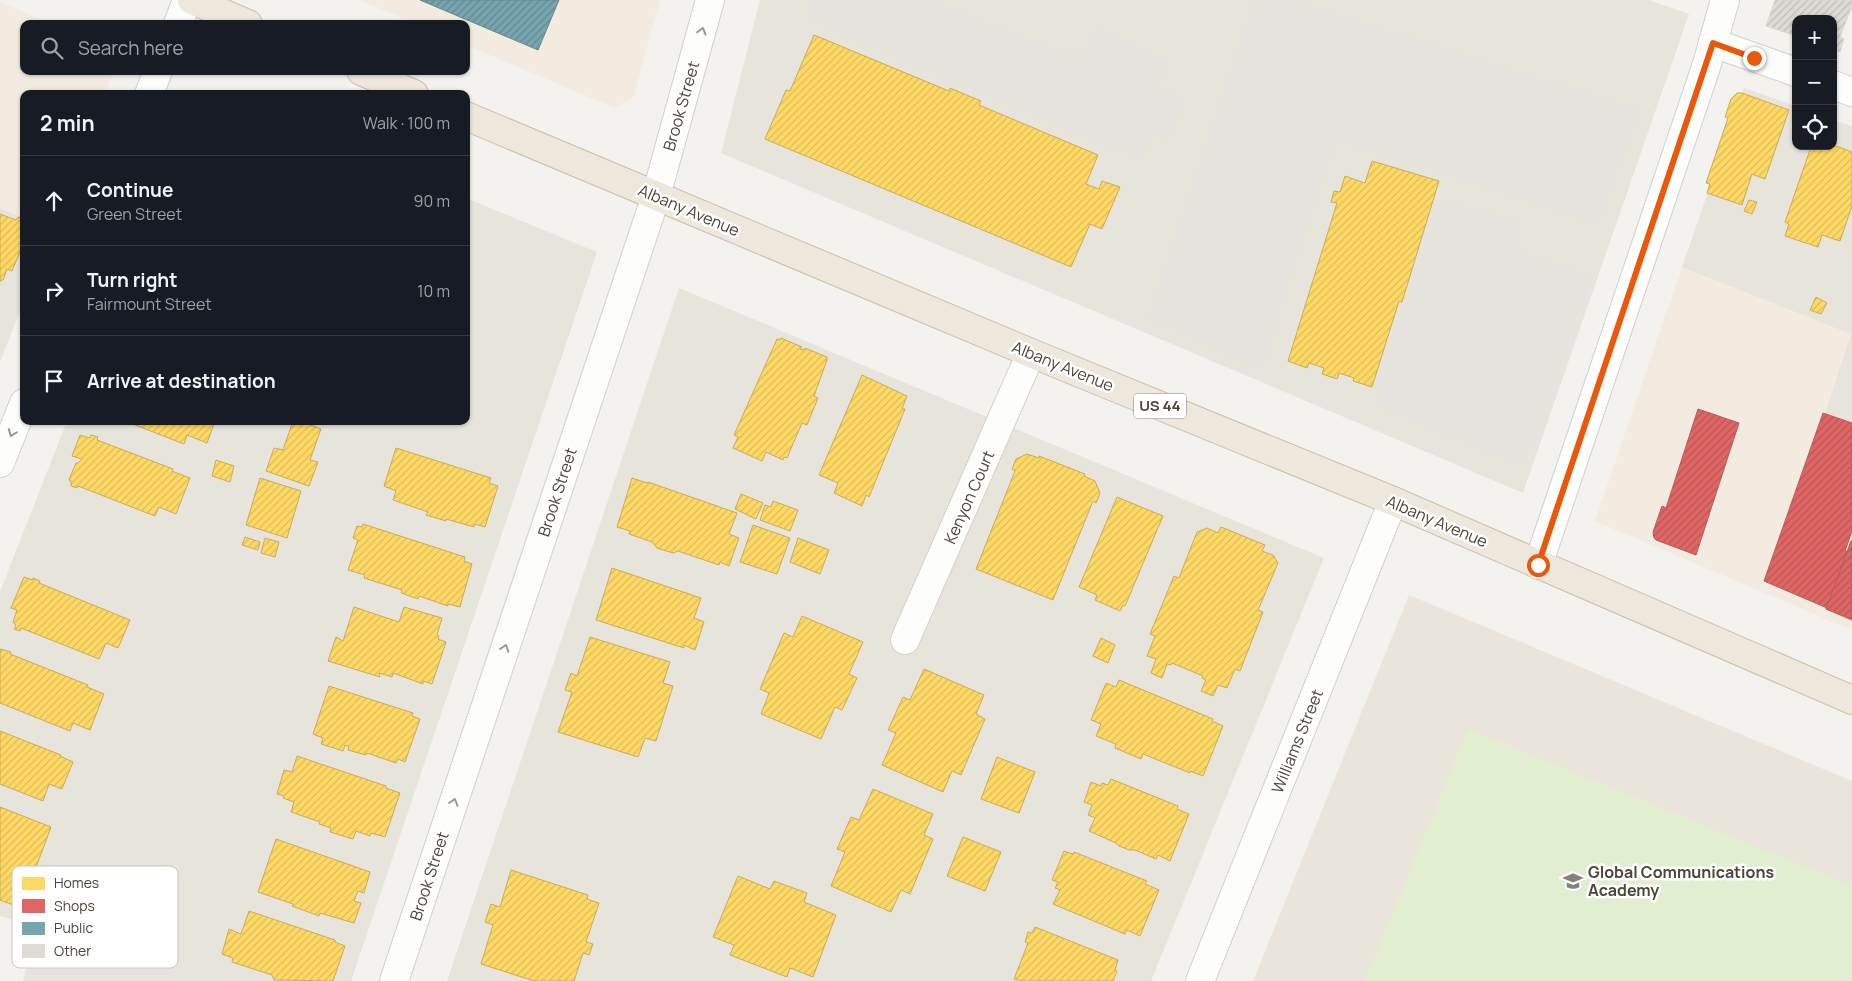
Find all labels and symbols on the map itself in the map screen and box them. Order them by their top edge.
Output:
one-way arrow [696,28,706,36]
route end [1743,47,1766,70]
street label: Brook Street [658,59,704,153]
street label: Albany Avenue [635,179,743,241]
street label: Albany Avenue [1009,336,1117,396]
road number: US 44 [1134,394,1186,418]
one-way arrow [8,428,18,437]
street label: Brook Street [532,445,582,539]
street label: Kenyon Court [939,447,999,547]
street label: Albany Avenue [1383,490,1491,552]
route start [1527,554,1550,577]
one-way arrow [499,644,509,653]
street label: Williams Street [1266,686,1328,796]
one-way arrow [448,798,458,807]
street label: Brook Street [404,829,454,923]
place label: Global Communications Academy [1588,861,1774,901]
legend [12,866,178,968]
school or university icon: Global Communications Academy [1562,870,1584,892]
text: Homes [54,873,99,892]
text: Shops [54,896,95,915]
text: Public [54,918,94,937]
text: Other [54,941,91,960]

